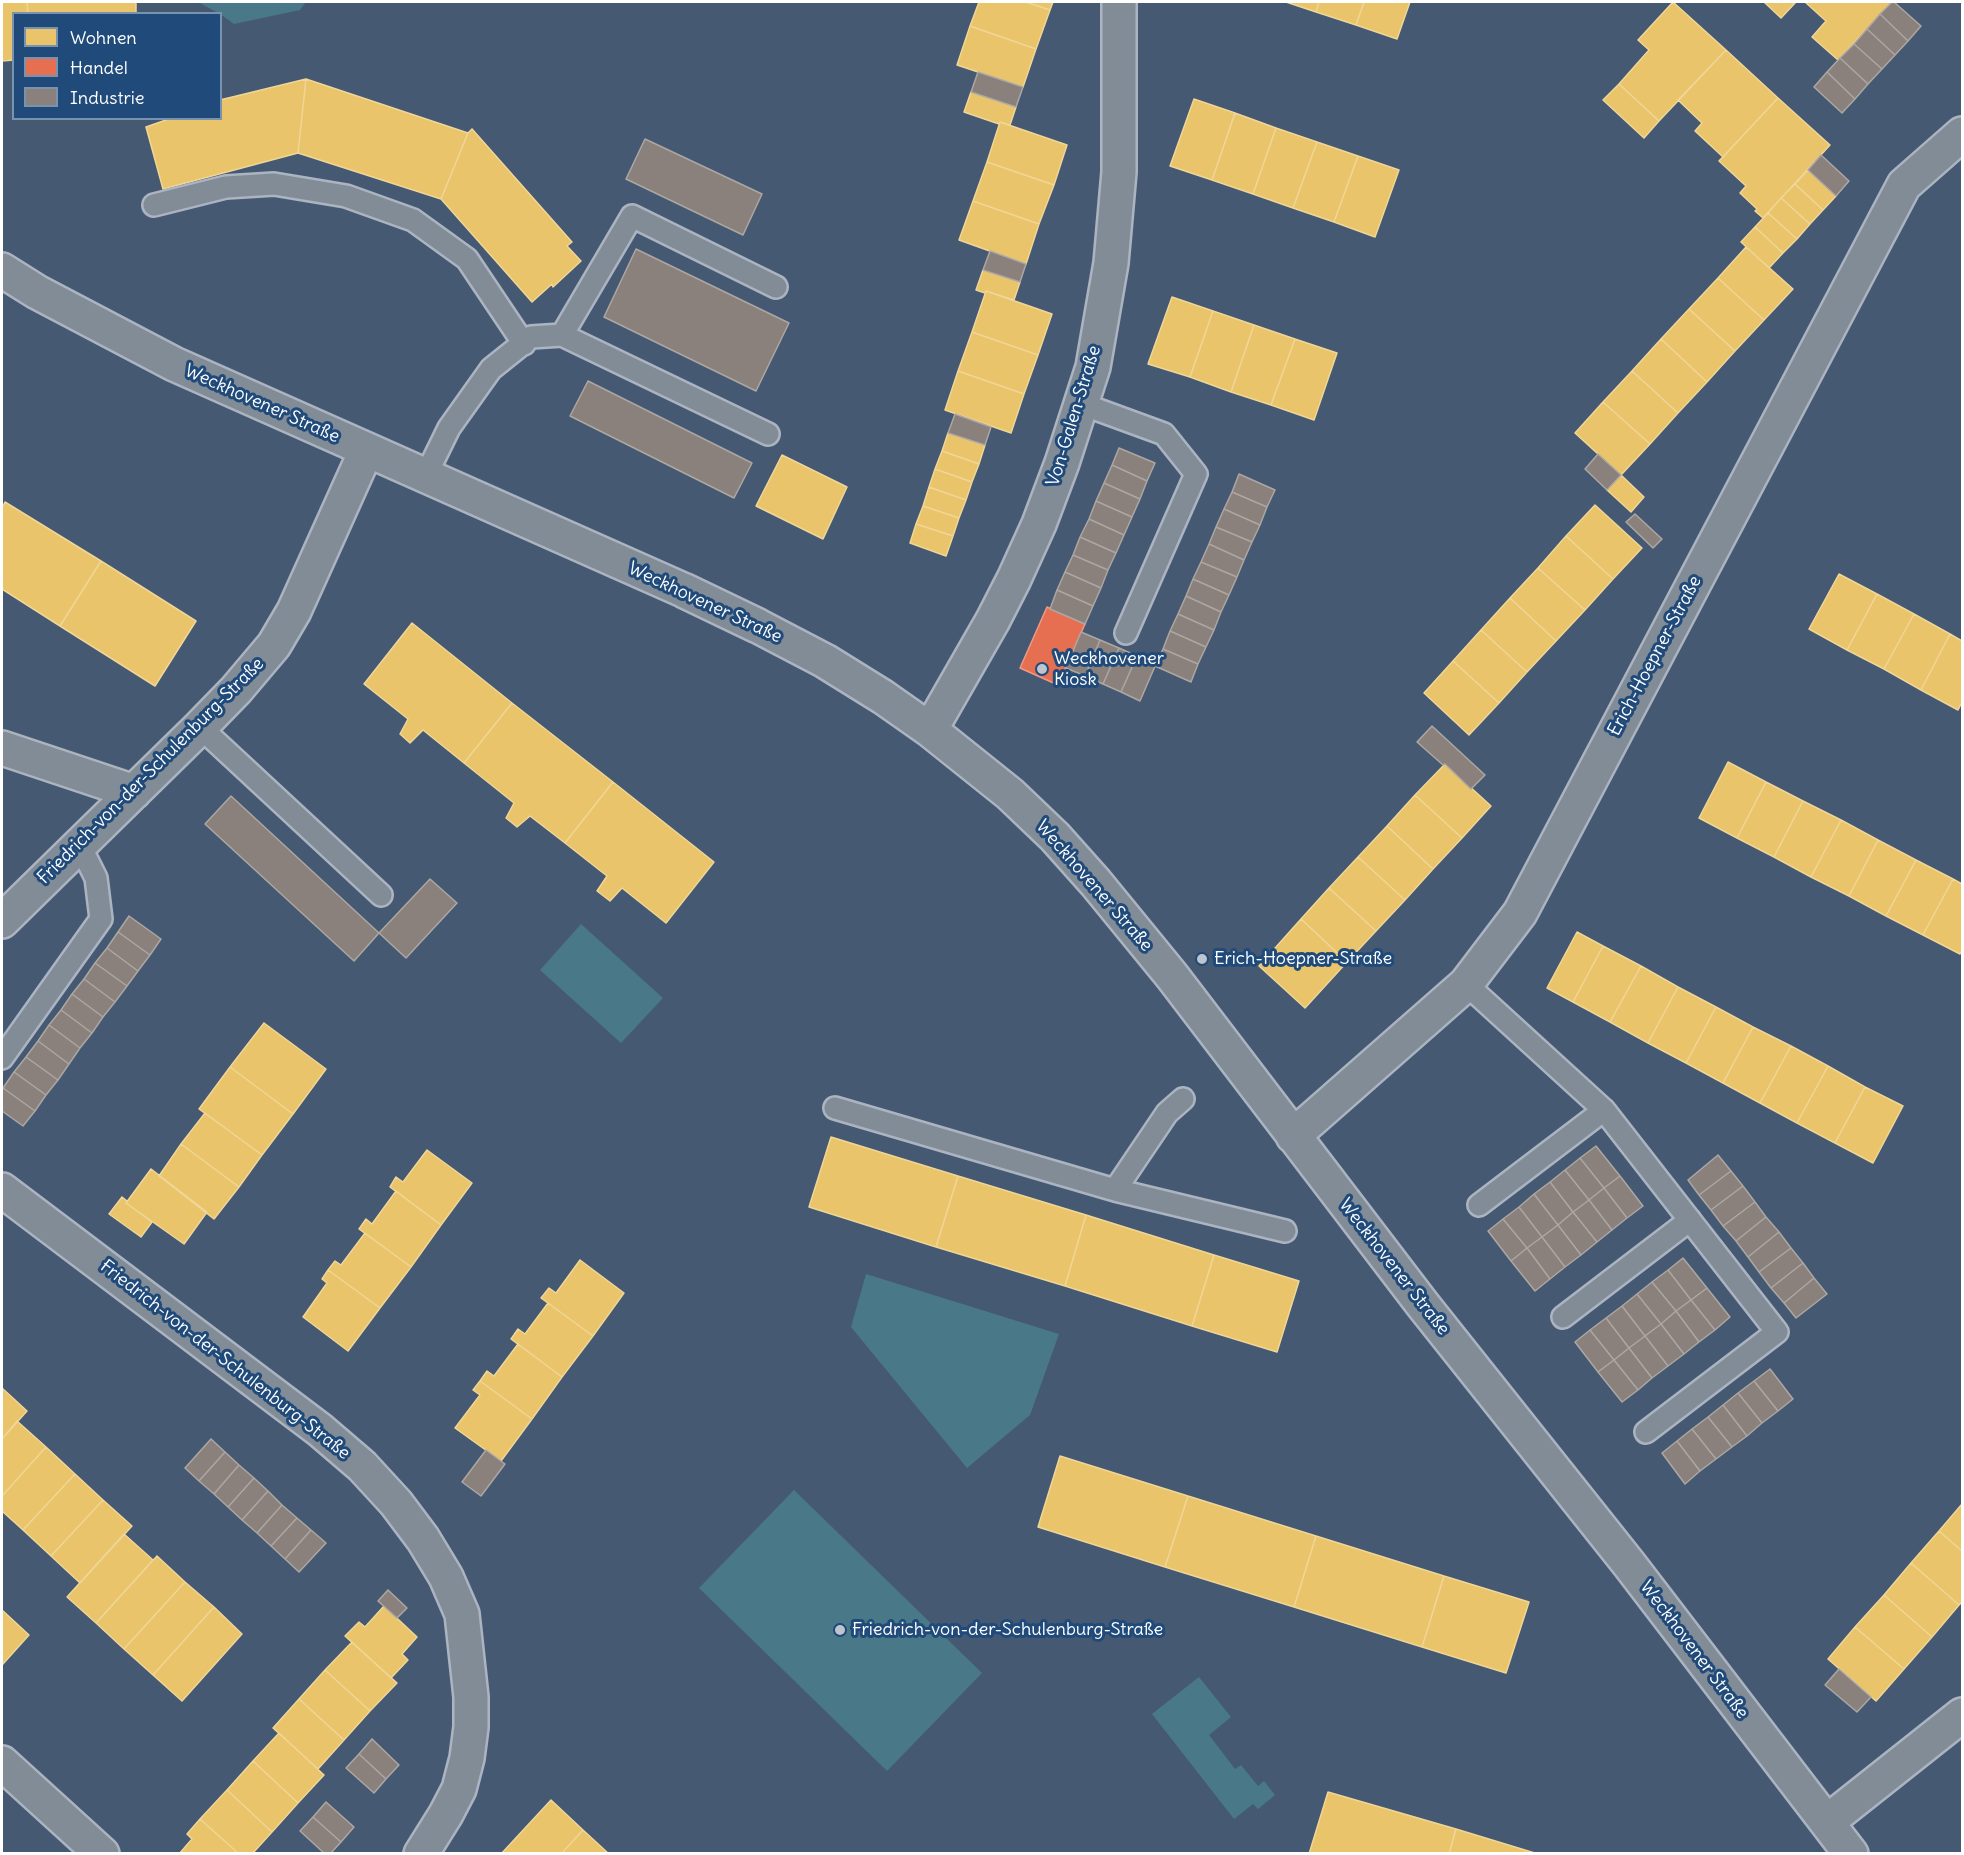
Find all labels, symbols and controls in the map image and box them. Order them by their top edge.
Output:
legend [12,12,222,120]
text: Wohnen [70,26,137,49]
text: Handel [70,56,128,79]
text: Industrie [70,86,145,109]
street label: Von-Galen-Straße [1042,343,1106,489]
street label: Weckhovener Straße [181,360,343,448]
street label: Weckhovener Straße [625,558,785,648]
street label: Erich-Hoepner-Straße [1604,572,1706,740]
place label: Weckhovener Kiosk [1054,648,1164,690]
street label: Friedrich-von-der-Schulenburg-Straße [33,653,269,889]
marker: Weckhovener Kiosk [1035,662,1049,676]
street label: Weckhovener Straße [1031,816,1157,956]
place label: Erich-Hoepner-Straße [1214,948,1392,970]
marker: Erich-Hoepner-Straße [1195,952,1209,966]
street label: Weckhovener Straße [1334,1195,1454,1339]
street label: Friedrich-von-der-Schulenburg-Straße [96,1256,354,1464]
street label: Weckhovener Straße [1635,1577,1753,1723]
place label: Friedrich-von-der-Schulenburg-Straße [852,1619,1163,1641]
marker: Friedrich-von-der-Schulenburg-Straße [833,1623,847,1637]

